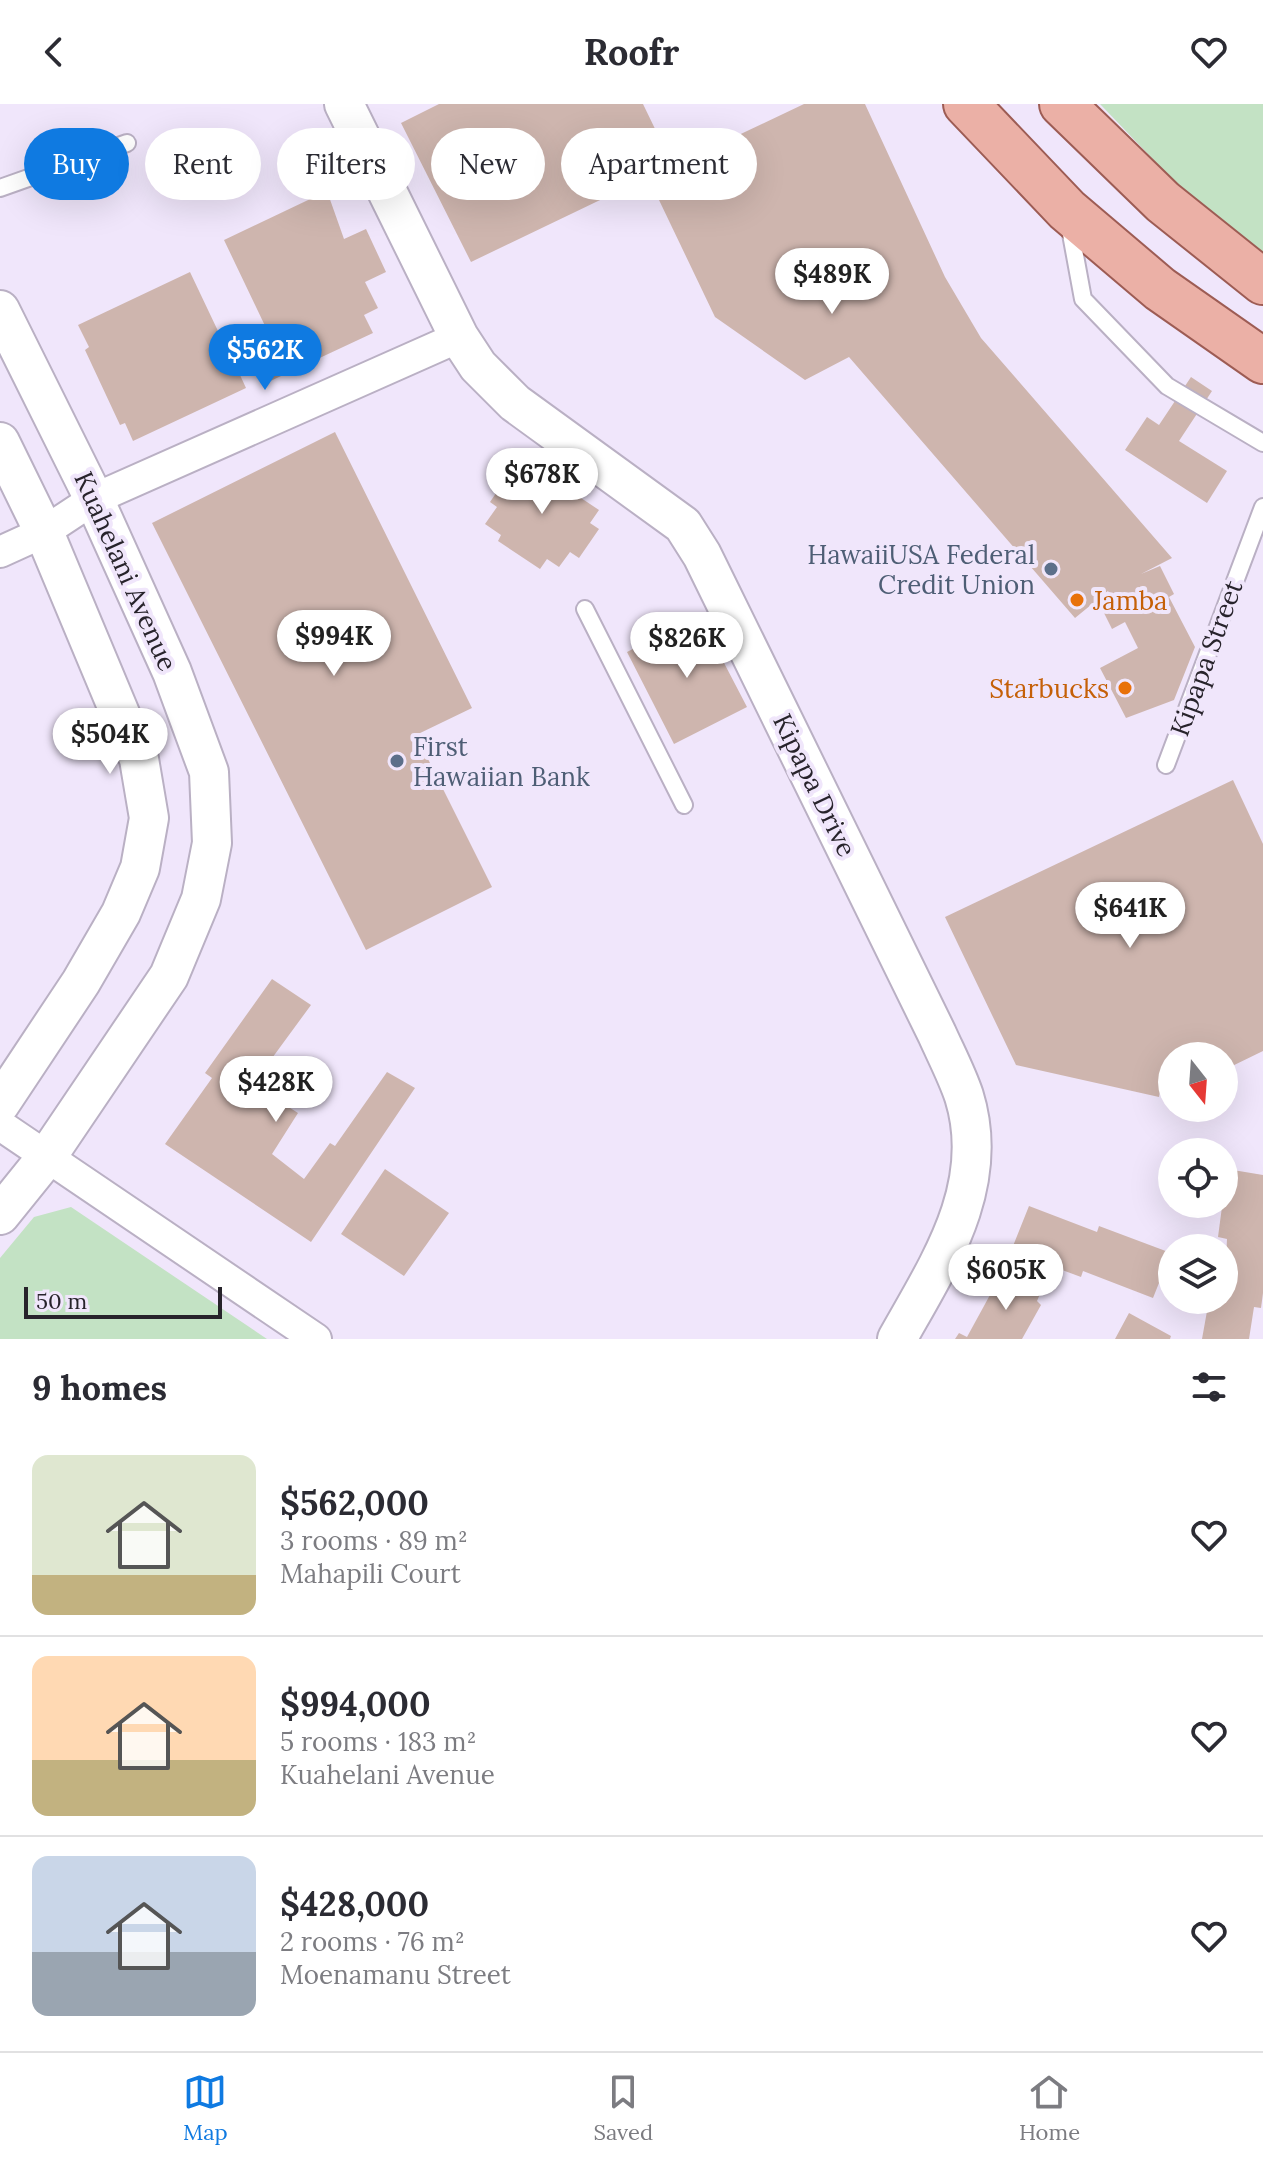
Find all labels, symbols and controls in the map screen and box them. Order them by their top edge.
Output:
text: Roofr [584,29,679,75]
icon: back [32,30,76,74]
icon: heart [1187,30,1231,74]
chip: Buy [24,128,129,200]
chip: Rent [145,128,261,200]
chip: Filters [277,128,415,200]
chip: New [431,128,545,200]
chip: Apartment [561,128,757,200]
pin: $489K [776,248,888,316]
text: $489K [793,257,871,290]
pin: $562K [209,324,321,392]
text: $562K [227,333,303,366]
pin: $678K [486,448,598,516]
text: $678K [504,457,580,490]
street label: Kuahelani Avenue [67,466,185,676]
place label: HawaiiUSA Federal Credit Union [807,538,1035,601]
marker: HawaiiUSA Federal Credit Union [1042,560,1060,578]
street label: Kipapa Street [1163,576,1249,740]
place label: Jamba [1092,584,1168,617]
marker: Jamba [1068,591,1086,609]
pin: $994K [278,610,390,678]
pin: $826K [631,612,743,680]
text: $994K [295,619,373,652]
text: $826K [648,621,726,654]
place label: Starbucks [989,672,1109,705]
marker: Starbucks [1116,679,1134,697]
pin: $504K [54,708,166,776]
street label: Kipapa Drive [766,708,864,862]
text: $504K [71,717,149,750]
place label: First Hawaiian Bank [413,730,590,793]
marker: First Hawaiian Bank [388,752,406,770]
pin: $641K [1074,882,1186,950]
text: $641K [1093,891,1167,924]
north arrow [1158,1042,1238,1122]
map controls [1158,1042,1238,1314]
pin: $428K [220,1056,332,1124]
text: $428K [238,1065,314,1098]
button: locate [1158,1138,1238,1218]
button: layers [1158,1234,1238,1314]
pin: $605K [950,1244,1062,1312]
text: $605K [966,1253,1046,1286]
scale bar [24,1283,222,1319]
text: 50 m [36,1287,87,1315]
icon: filters [1187,1365,1231,1409]
text: 9 homes [32,1366,167,1409]
text: $562,000 [280,1481,429,1524]
icon: home [96,1487,192,1583]
icon: heart [1187,1513,1231,1557]
text: 3 rooms · 89 m² [280,1524,468,1557]
text: Mahapili Court [280,1557,461,1590]
text: $994,000 [280,1682,431,1725]
icon: home [96,1688,192,1784]
icon: heart [1187,1714,1231,1758]
text: 5 rooms · 183 m² [280,1725,477,1758]
text: Kuahelani Avenue [280,1758,495,1791]
text: $428,000 [280,1882,429,1925]
icon: home [96,1888,192,1984]
icon: heart [1187,1914,1231,1958]
text: 2 rooms · 76 m² [280,1925,465,1958]
text: Moenamanu Street [280,1958,511,1991]
tab: Map [183,2070,228,2146]
tab: Saved [594,2070,653,2146]
tab: Home [1019,2070,1080,2146]

